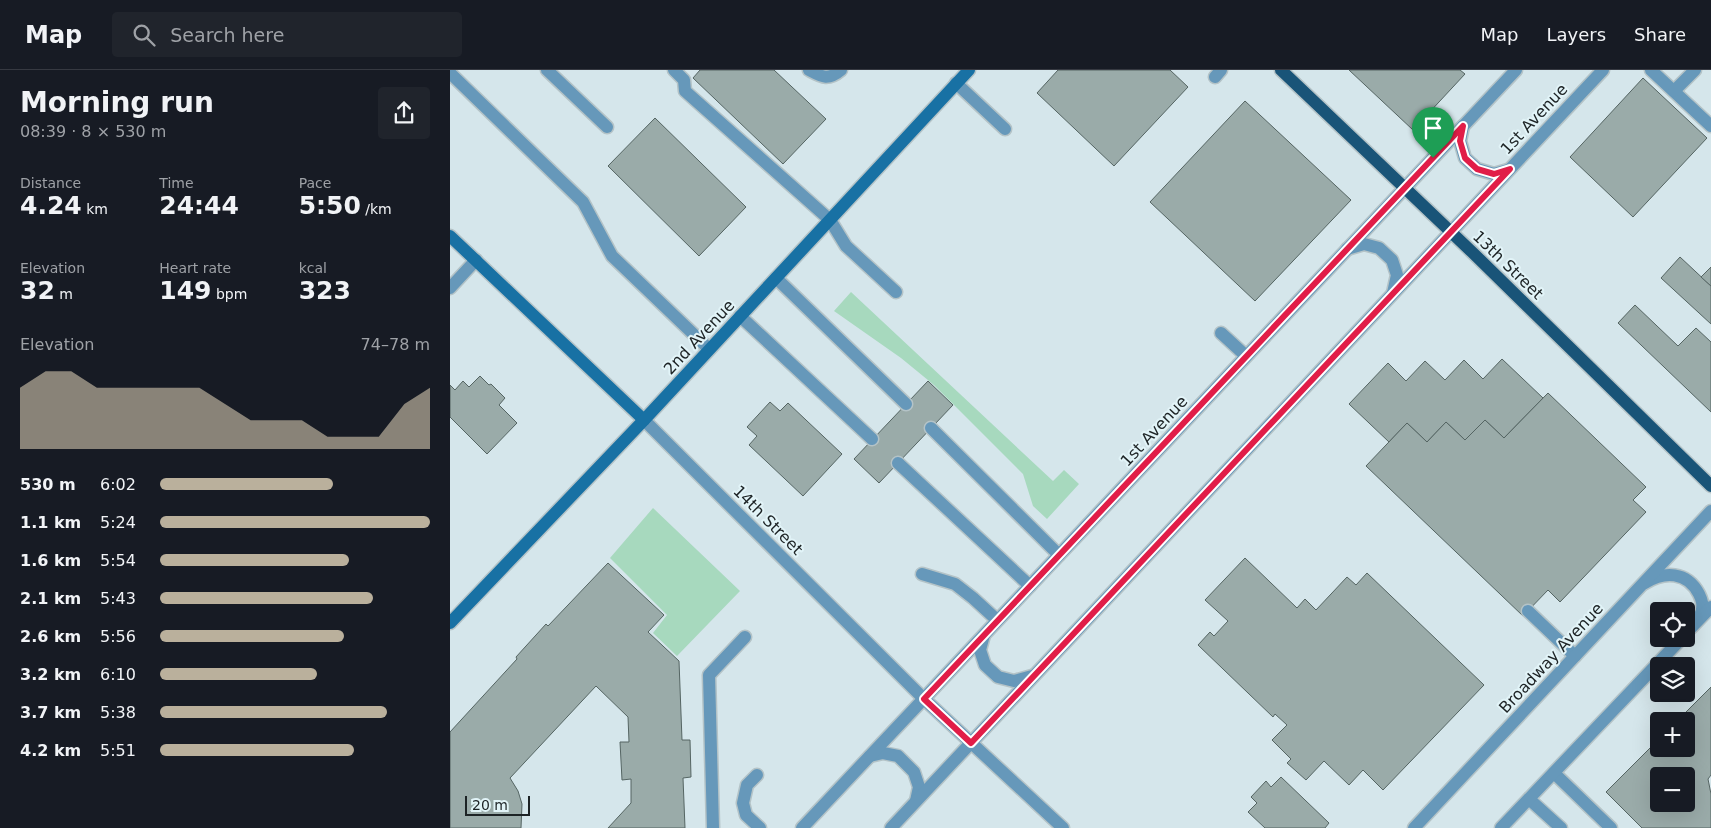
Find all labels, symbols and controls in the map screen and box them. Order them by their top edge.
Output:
search box [112,12,462,57]
text: Map [25,21,82,49]
icon: search [130,21,158,49]
text: Search here [170,24,284,46]
text: Map [1480,24,1518,45]
text: Layers [1546,24,1606,45]
text: Share [1634,24,1686,45]
street label: 1st Avenue [1497,80,1571,158]
text: Morning run [20,86,214,119]
button: share [378,87,430,139]
pin [1412,107,1454,158]
icon: arrive [1419,114,1447,142]
text: 08:39 · 8 × 530 m [20,122,166,141]
text: Distance [20,175,81,191]
text: Time [159,175,194,191]
text: Pace [299,175,331,191]
text: 4.24 [20,191,82,220]
text: 24:44 [159,191,239,220]
text: 5:50 [299,191,361,220]
text: km [82,201,108,217]
text: /km [361,201,392,217]
street label: 13th Street [1469,227,1547,303]
text: Elevation [20,260,85,276]
text: Heart rate [159,260,231,276]
text: kcal [299,260,327,276]
text: 32 [20,276,55,305]
text: 149 [159,276,212,305]
text: 323 [299,276,351,305]
text: m [55,286,73,302]
text: bpm [212,286,247,302]
street label: 2nd Avenue [660,296,738,378]
text: Elevation [20,335,94,354]
text: 74–78 m [361,335,430,354]
street label: 1st Avenue [1117,392,1191,470]
text: 530 m [20,475,76,494]
text: 6:02 [100,475,136,494]
street label: 14th Street [729,481,807,559]
text: 1.1 km [20,513,81,532]
text: 5:24 [100,513,136,532]
text: 1.6 km [20,551,81,570]
text: 5:54 [100,551,136,570]
text: 2.1 km [20,589,81,608]
text: 5:43 [100,589,136,608]
street label: Broadway Avenue [1495,599,1607,717]
map controls [1650,602,1695,812]
button: locate [1650,602,1695,647]
text: 2.6 km [20,627,81,646]
text: 5:56 [100,627,136,646]
button: layers [1650,657,1695,702]
text: 3.2 km [20,665,81,684]
text: 6:10 [100,665,136,684]
text: 3.7 km [20,703,81,722]
text: 5:38 [100,703,136,722]
button: + [1650,712,1695,757]
text: 4.2 km [20,741,81,760]
text: 5:51 [100,741,136,760]
button: − [1650,767,1695,812]
scale bar [465,793,530,816]
text: 20 m [472,797,508,813]

